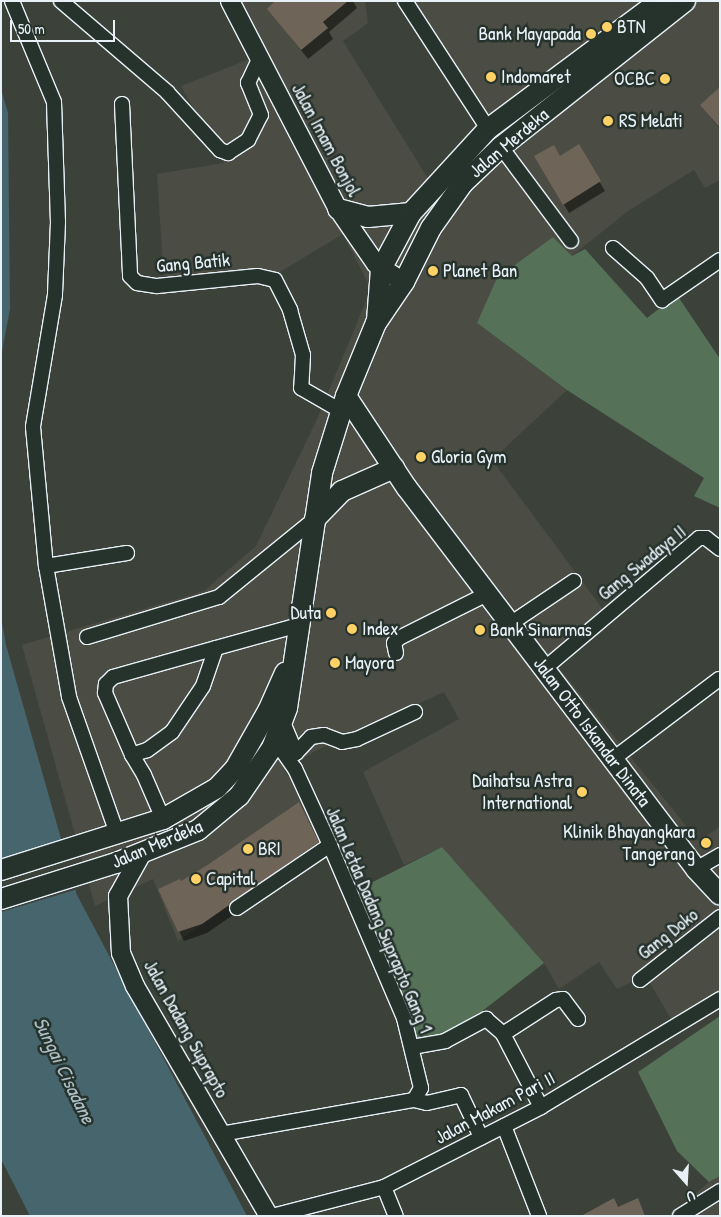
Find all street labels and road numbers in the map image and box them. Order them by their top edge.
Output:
street label: Jalan Imam Bonjol [287,79,365,201]
street label: Jalan Merdeka [465,103,553,183]
street label: Gang Batik [155,248,231,278]
street label: Gang Swadaya II [593,521,691,605]
street label: Jalan Otto Iskandar Dinata [528,653,656,811]
street label: Jalan Letda Dadang Suprapto Gang 1 [321,803,437,1037]
street label: Jalan Merdeka [108,815,206,873]
street label: Gang Doko [633,903,703,965]
street label: Jalan Dadang Suprapto [139,956,233,1102]
street label: Jalan Makam Pari II [431,1067,559,1149]

